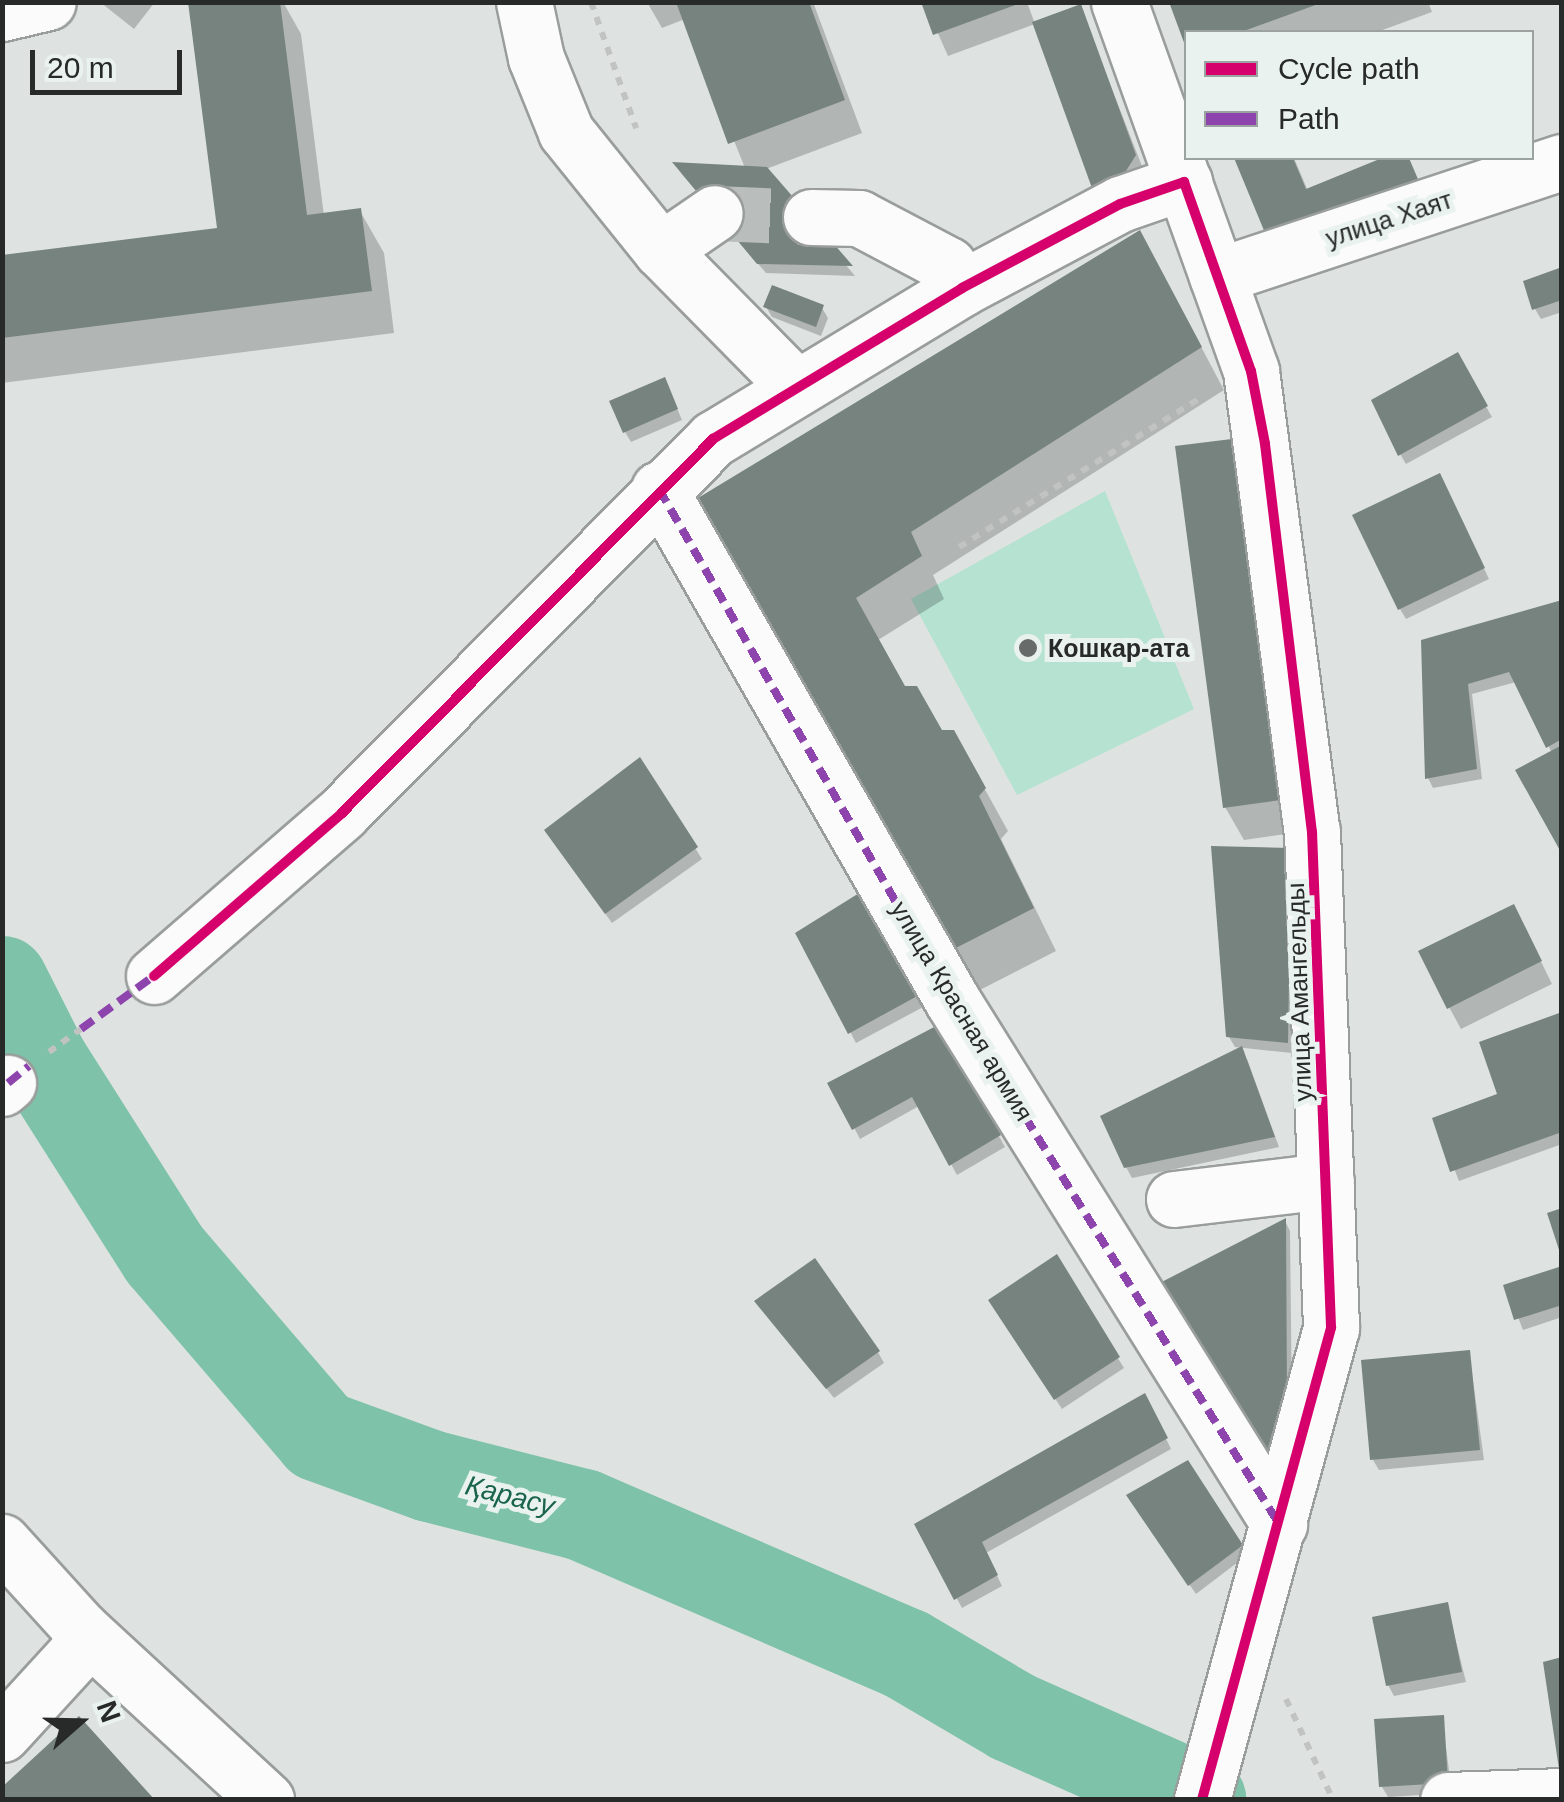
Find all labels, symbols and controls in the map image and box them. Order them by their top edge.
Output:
scale bar [35,30,188,92]
legend [1184,30,1534,160]
text: 20 m [47,51,114,84]
text: Cycle path [1278,52,1420,85]
text: Path [1278,102,1340,135]
street label: улица Хаят [1322,184,1456,254]
place label: Кошкар-ата [1048,633,1189,663]
marker: Кошкар-ата [1017,637,1039,659]
street label: улица Амангельды [1280,882,1318,1102]
street label: улица Красная армия [884,896,1040,1126]
water label: Қарасу [462,1469,558,1523]
north arrow [30,1672,130,1772]
text: N [91,1697,127,1726]

